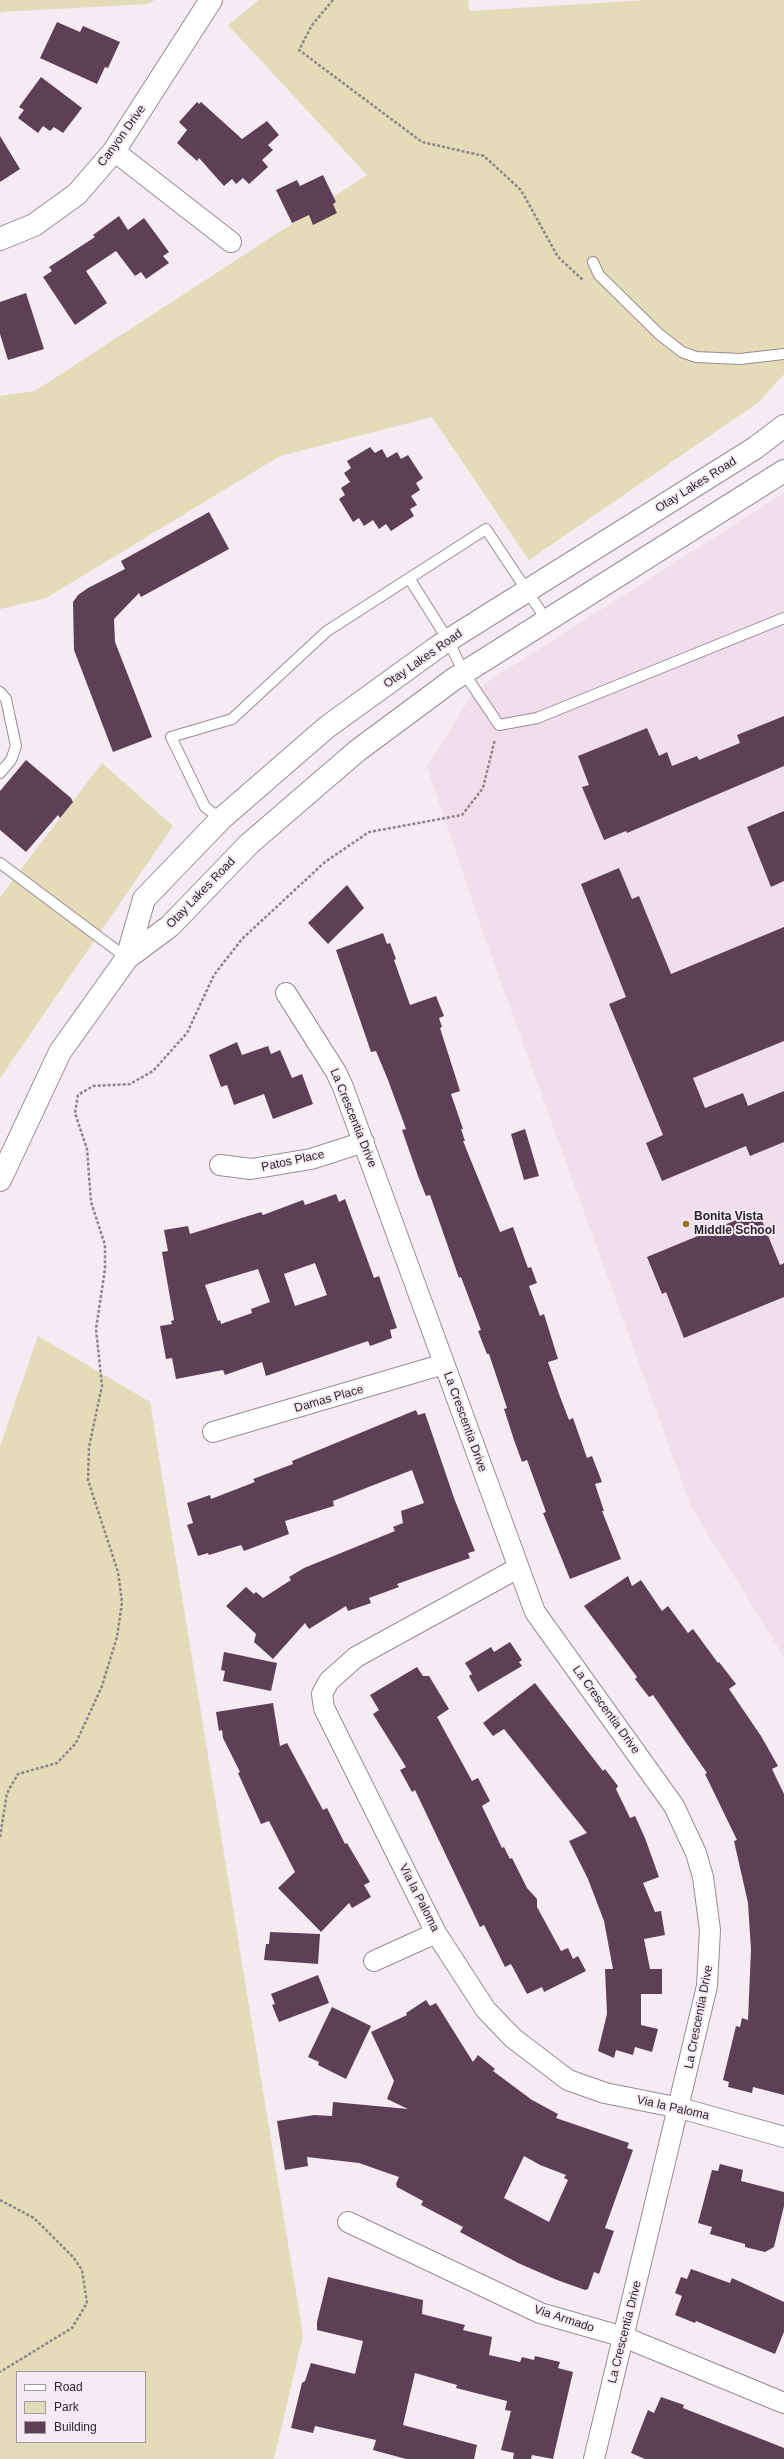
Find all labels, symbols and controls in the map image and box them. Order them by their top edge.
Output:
street label: Canyon Drive [95,102,149,170]
street label: Otay Lakes Road [653,454,739,516]
street label: Otay Lakes Road [381,627,465,691]
street label: Otay Lakes Road [164,855,238,931]
street label: La Crescentia Drive [327,1066,379,1170]
street label: Patos Place [260,1147,326,1175]
place label: Bonita Vista Middle School [694,1210,775,1238]
marker: Bonita Vista Middle School [681,1219,691,1229]
street label: La Crescentia Drive [440,1370,490,1474]
street label: Damas Place [293,1382,365,1416]
street label: La Crescentia Drive [569,1663,643,1757]
street label: Via la Paloma [396,1862,442,1934]
street label: La Crescentia Drive [682,1964,716,2070]
street label: Via la Paloma [635,2093,711,2123]
street label: La Crescentia Drive [605,2279,645,2385]
street label: Via Armado [532,2302,596,2336]
legend [16,2371,146,2443]
text: Road [54,2380,83,2394]
text: Park [54,2400,79,2414]
text: Building [54,2420,97,2434]

